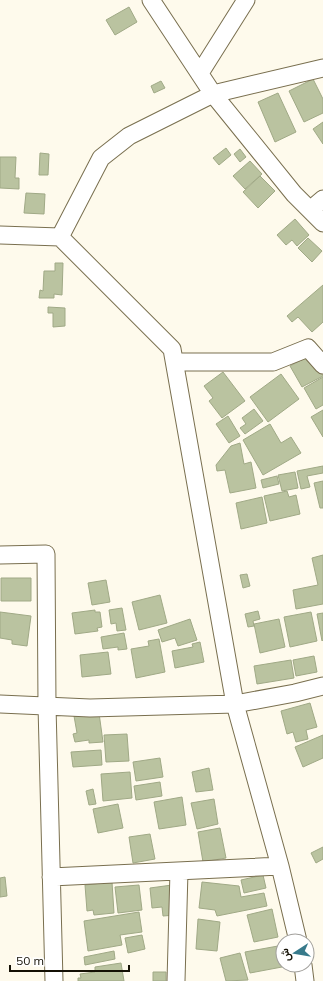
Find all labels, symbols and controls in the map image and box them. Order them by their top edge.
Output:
north arrow [275,933,315,973]
scale bar [10,947,129,973]
text: ش [277,947,293,963]
text: 50 m [16,953,44,968]

